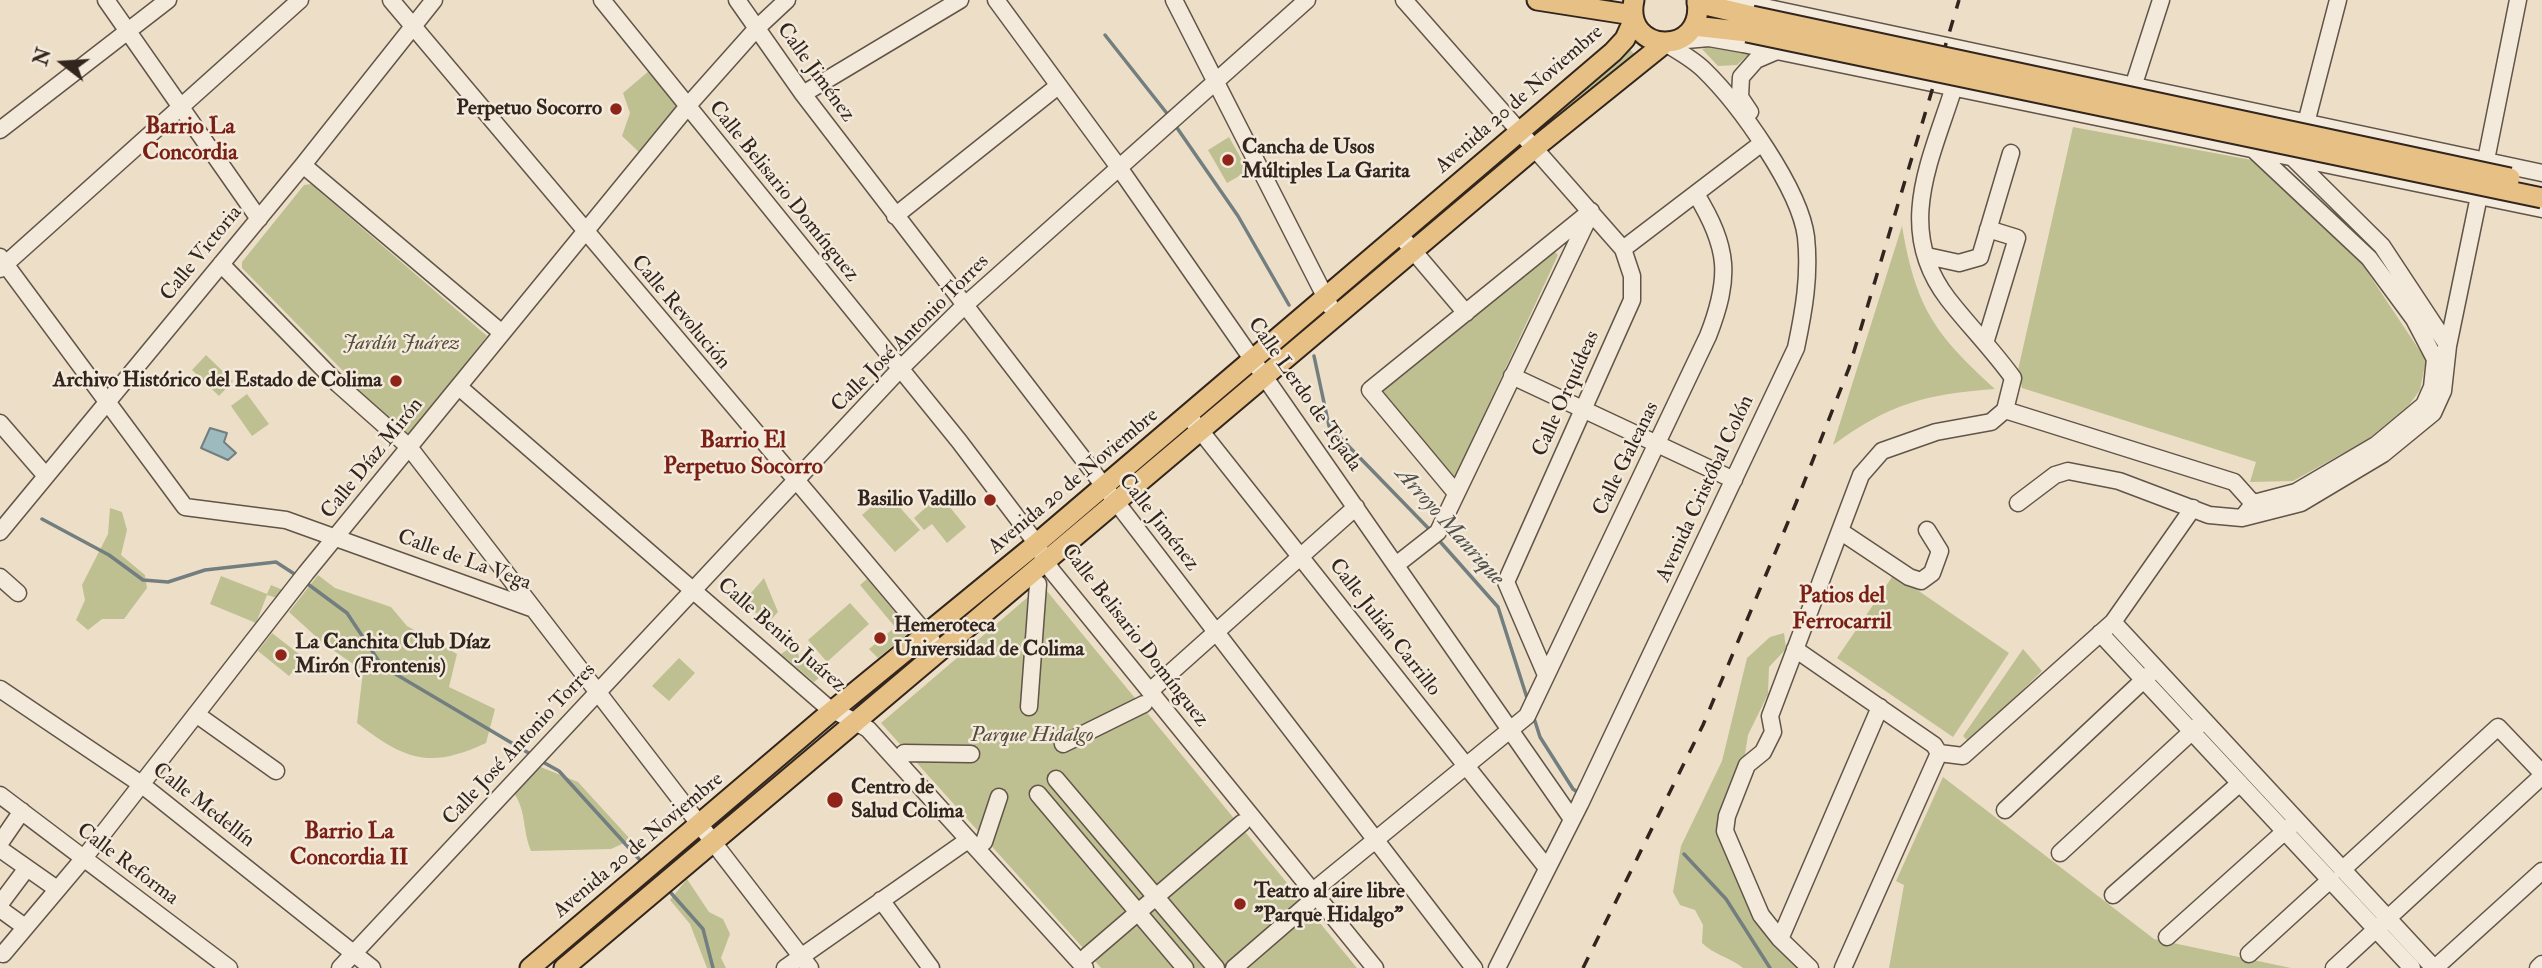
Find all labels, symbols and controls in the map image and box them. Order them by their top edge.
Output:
street label: Calle Jiménez [771,18,859,128]
street label: Avenida 20 de Noviembre [1431,20,1609,180]
north arrow [28,28,98,98]
text: N [29,45,57,69]
place label: Perpetuo Socorro [456,96,602,122]
street label: Calle Belisario Domínguez [702,97,864,287]
marker: Perpetuo Socorro [608,101,624,117]
district label: Barrio La Concordia [142,114,238,168]
place label: Cancha de Usos Múltiples La Garita [1242,135,1410,185]
marker: Cancha de Usos Múltiples La Garita [1220,152,1236,168]
street label: Calle Victoria [156,201,248,307]
street label: Calle José Antonio Torres [827,250,995,418]
street label: Calle Revolución [625,251,735,375]
street label: Calle Lerdo de Tejada [1241,313,1367,477]
street label: Calle Orquídeas [1528,327,1606,461]
park label: Jardín Juárez [342,331,460,357]
place label: Archivo Histórico del Estado de Colima [53,368,382,394]
marker: Archivo Histórico del Estado de Colima [388,373,404,389]
street label: Avenida Cristóbal Colón [1652,392,1760,586]
street label: Calle Díaz Mirón [317,393,429,525]
street label: Calle Galeanas [1589,398,1665,520]
street label: Avenida 20 de Noviembre [984,404,1164,560]
district label: Barrio El Perpetuo Socorro [663,428,823,482]
water label: Arroyo Manrique [1388,462,1510,592]
street label: Calle Jiménez [1112,469,1204,577]
place label: Basilio Vadillo [857,487,976,513]
marker: Basilio Vadillo [982,492,998,508]
street label: Calle de La Vega [394,525,534,597]
street label: Calle Belisario Domínguez [1055,540,1213,732]
street label: Calle Julián Carrillo [1323,554,1445,702]
street label: Calle Benito Juárez [712,573,850,699]
district label: Patios del Ferrocarril [1792,583,1892,637]
place label: Hemeroteca Universidad de Colima [894,613,1084,663]
place label: La Canchita Club Díaz Mirón (Frontenis) [295,630,490,680]
marker: Hemeroteca Universidad de Colima [872,630,888,646]
marker: La Canchita Club Díaz Mirón (Frontenis) [273,647,289,663]
street label: Calle José Antonio Torres [438,659,602,831]
park label: Parque Hidalgo [971,723,1093,749]
street label: Calle Medellín [147,758,259,854]
street label: Avenida 20 de Noviembre [549,768,729,924]
place label: Centro de Salud Colima [851,775,964,825]
marker: Centro de Salud Colima [825,790,845,810]
street label: Calle Reforma [71,819,183,911]
district label: Barrio La Concordia II [290,819,408,873]
place label: Teatro al aire libre "Parque Hidalgo" [1254,879,1405,929]
marker: Teatro al aire libre "Parque Hidalgo" [1232,896,1248,912]

